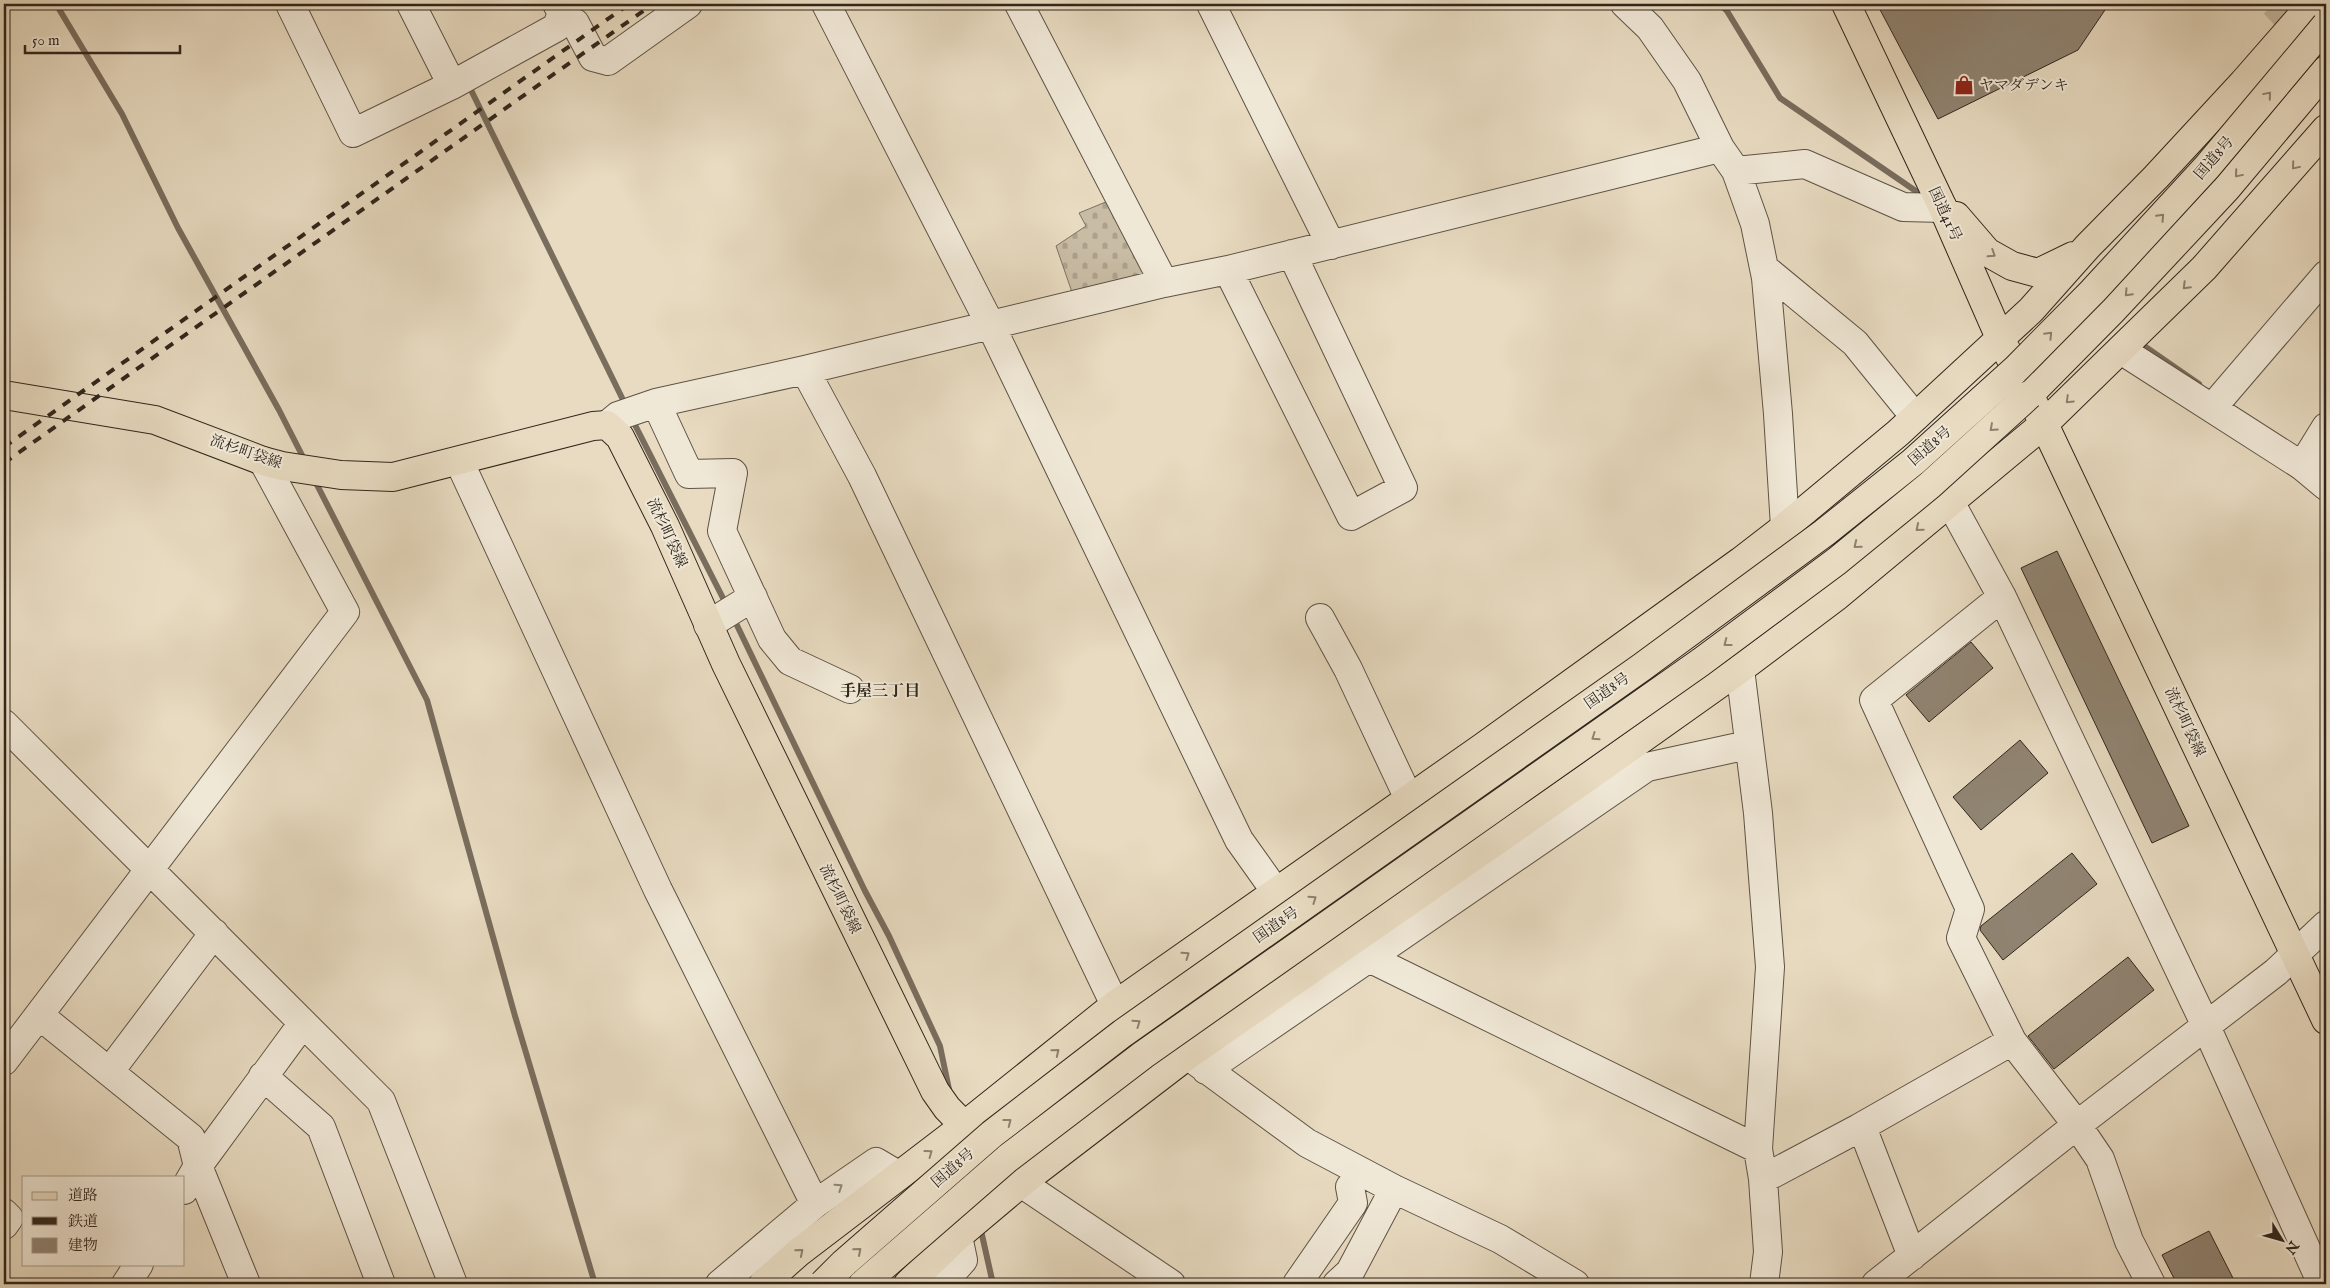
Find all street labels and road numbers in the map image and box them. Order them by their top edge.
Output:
street label: 国道8号 [2190,133,2238,183]
street label: 国道41号 [1924,184,1966,244]
street label: 国道8号 [1905,422,1955,470]
street label: 流杉町袋線 [207,431,285,473]
street label: 流杉町袋線 [643,495,691,571]
street label: 国道8号 [1581,669,1633,713]
street label: 流杉町袋線 [2161,684,2209,760]
street label: 流杉町袋線 [815,861,865,937]
street label: 国道8号 [1250,903,1302,947]
street label: 国道8号 [928,1144,978,1192]

